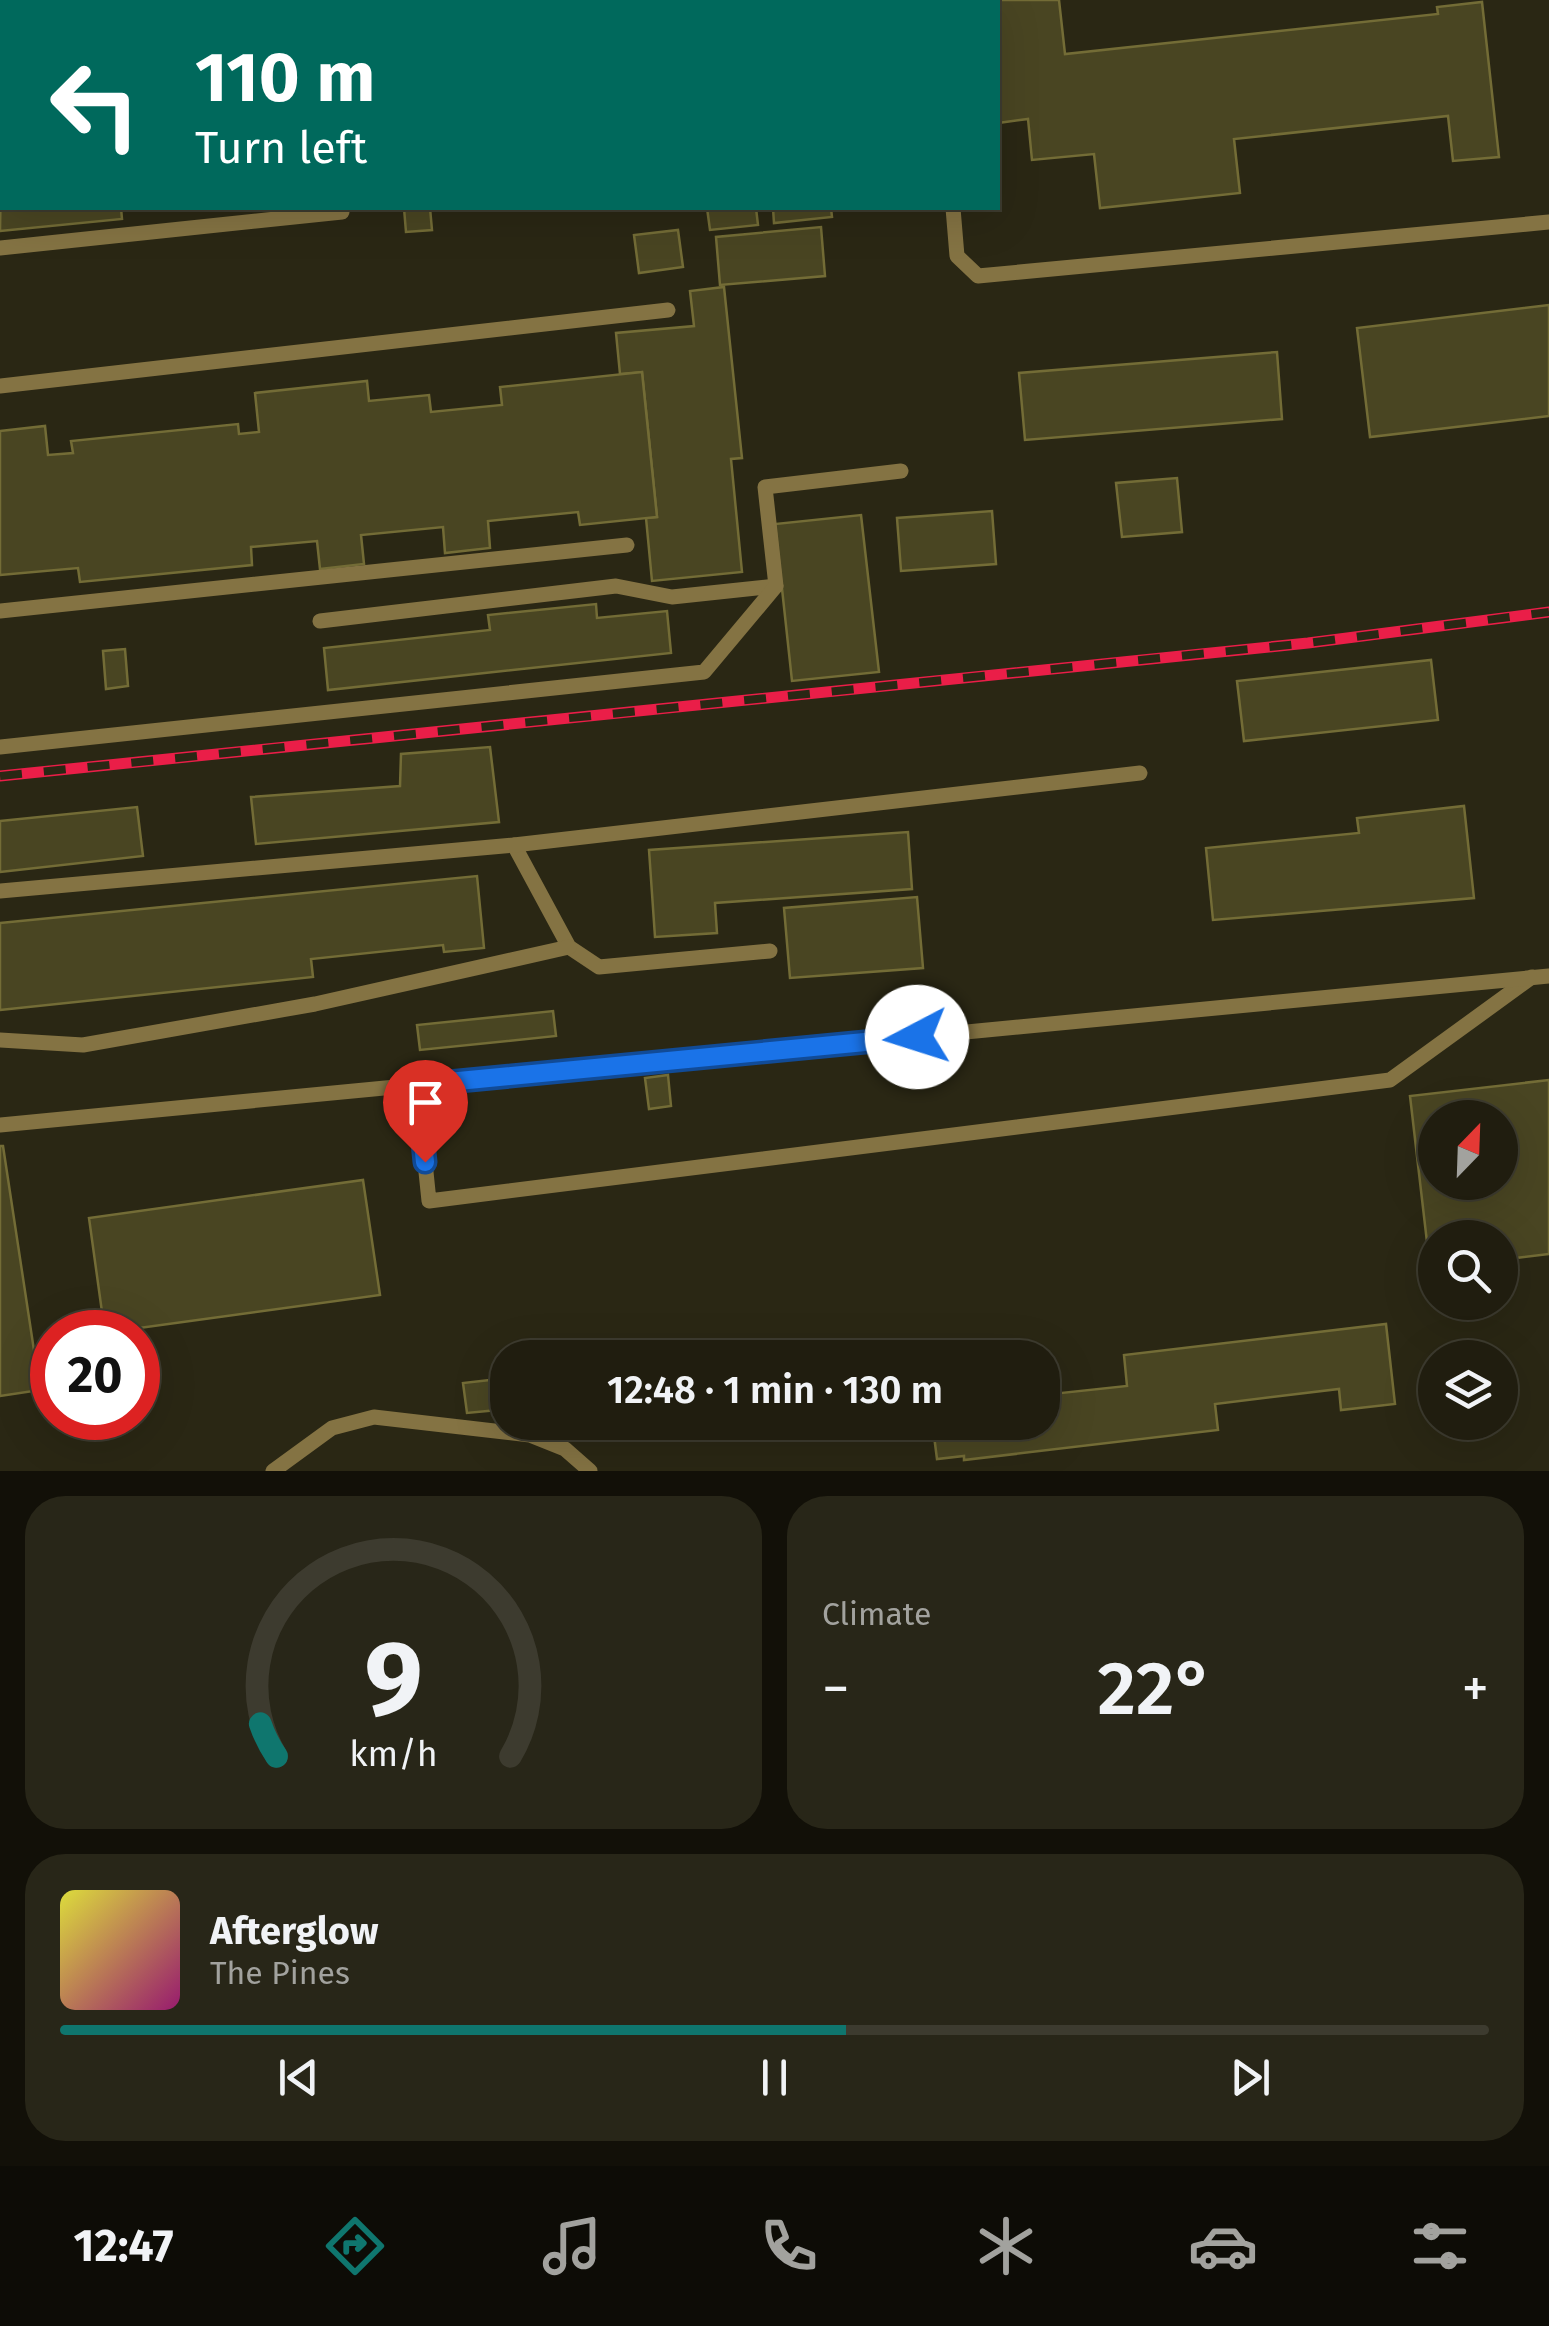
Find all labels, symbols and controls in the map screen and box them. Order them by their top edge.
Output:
text: 110 m [195,36,375,120]
icon: left [30,40,160,170]
text: Turn left [195,121,367,175]
position arrow [865,985,969,1089]
pin [383,1060,468,1163]
icon: arrive [398,1075,453,1130]
north arrow [1418,1100,1518,1200]
map controls [1418,1100,1518,1440]
button: search [1418,1220,1518,1320]
speed limit sign: 20 [30,1310,160,1440]
button: layers [1418,1340,1518,1440]
text: 12:48 · 1 min · 130 m [607,1367,943,1413]
text: Climate [822,1595,931,1633]
text: 9 [364,1617,423,1742]
text: 22° [1098,1644,1213,1734]
text: − [822,1656,850,1722]
text: + [1462,1656,1489,1722]
text: km/h [349,1733,438,1775]
text: Afterglow [210,1908,378,1954]
text: The Pines [210,1954,350,1992]
icon: previous [271,2050,326,2105]
icon: pause [747,2050,802,2105]
icon: next [1223,2050,1278,2105]
icon: directions [320,2211,390,2281]
icon: music [537,2211,607,2281]
icon: phone [754,2211,824,2281]
icon: climate [971,2211,1041,2281]
icon: car [1188,2211,1258,2281]
icon: filters [1405,2211,1475,2281]
text: 12:47 [74,2219,173,2273]

